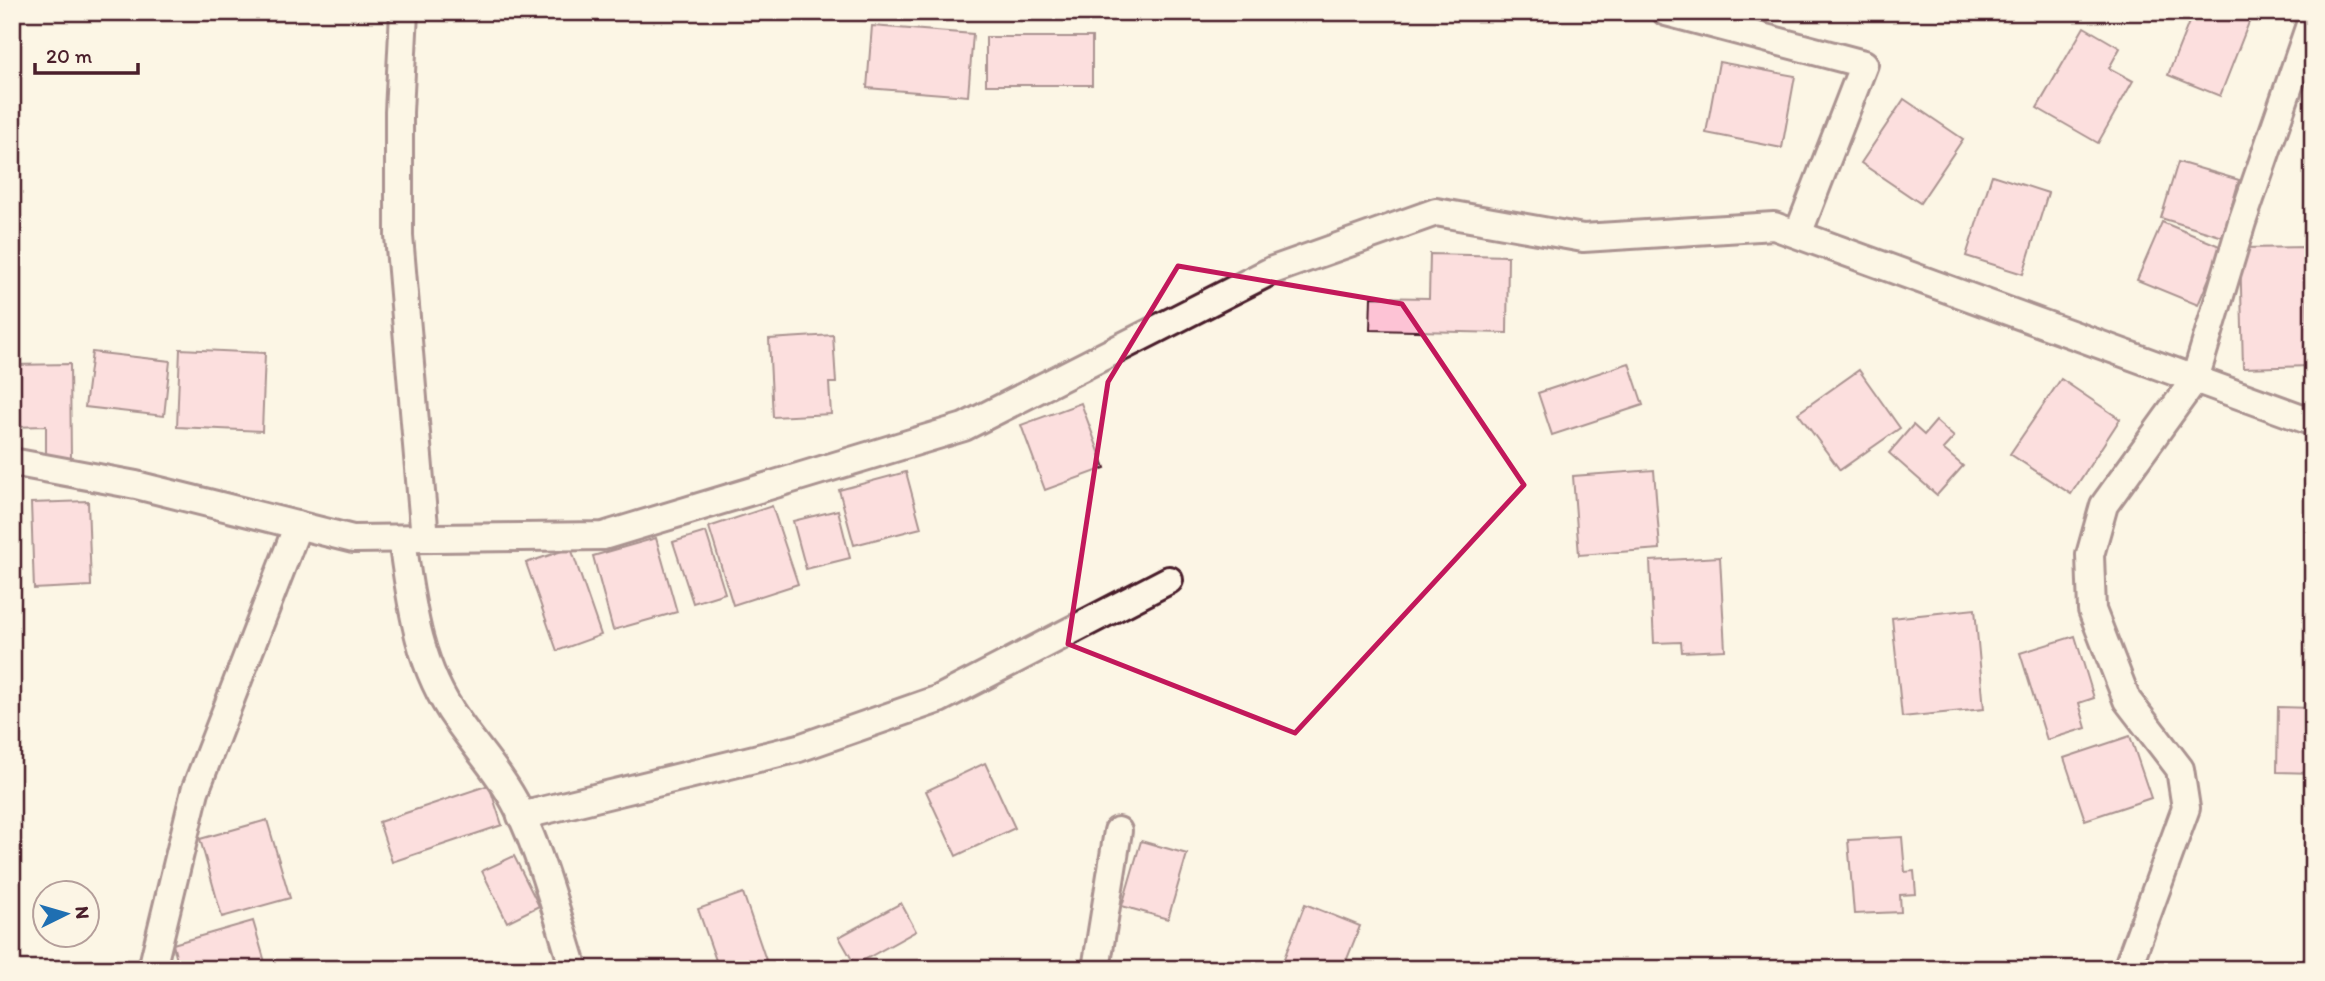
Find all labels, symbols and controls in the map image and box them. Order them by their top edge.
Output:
scale bar [35,32,138,76]
text: 20 m [46,43,93,68]
north arrow [32,880,102,950]
text: N [70,905,94,920]

